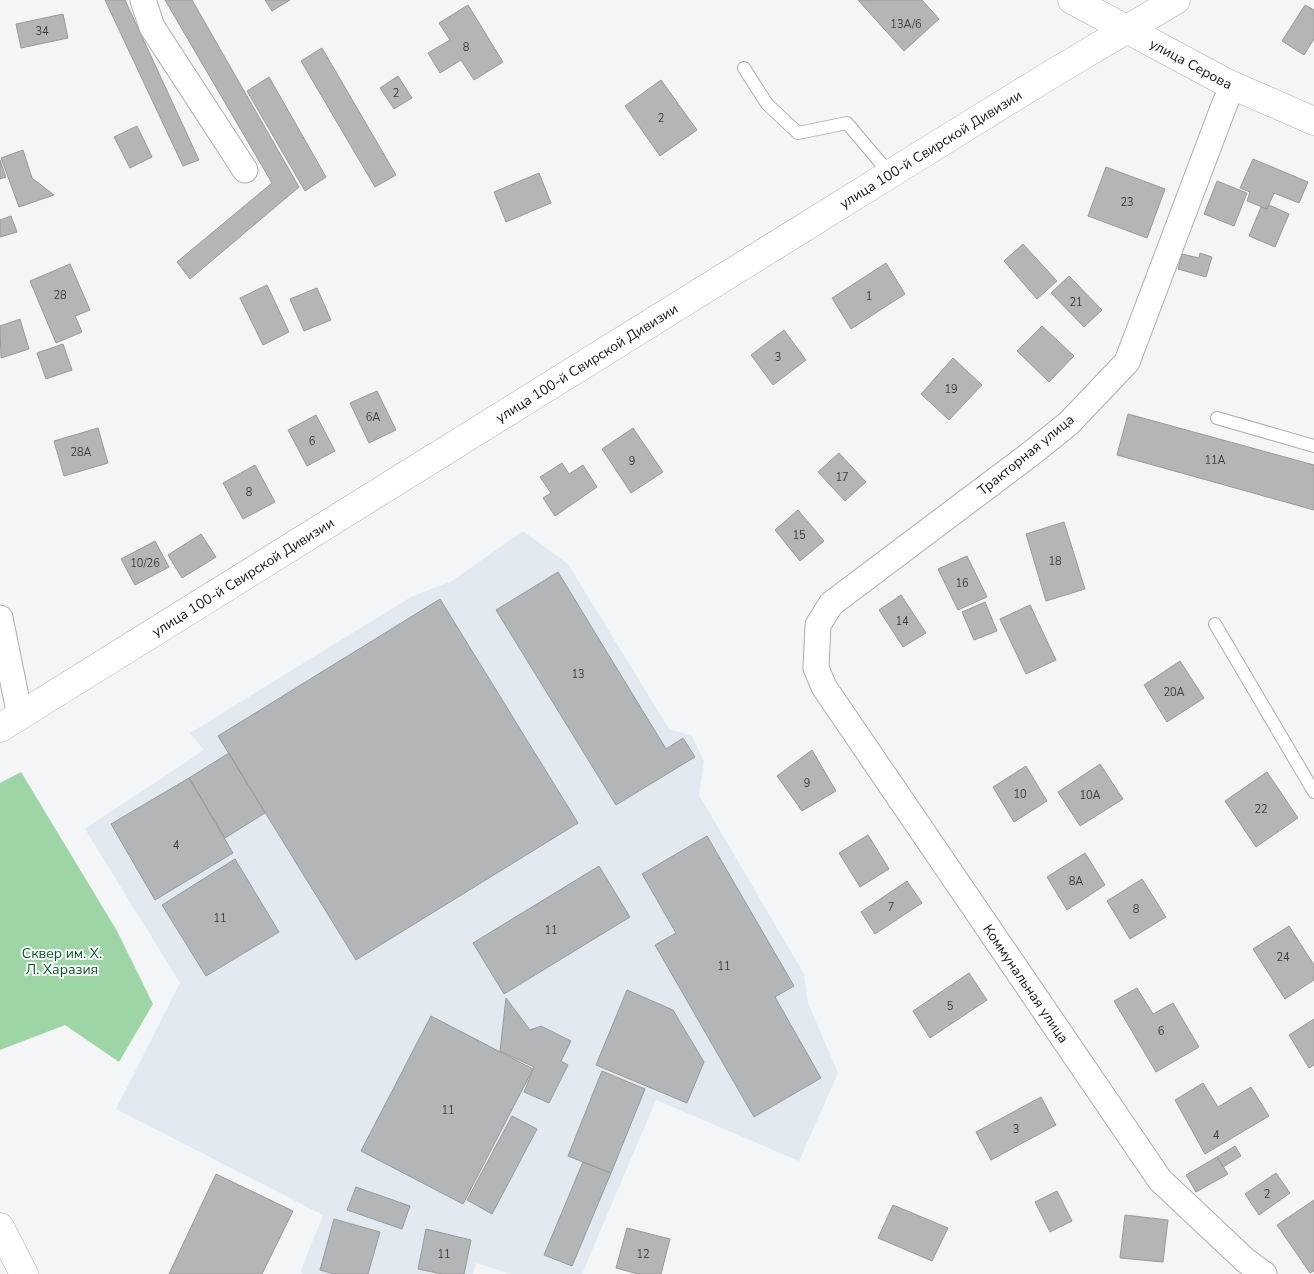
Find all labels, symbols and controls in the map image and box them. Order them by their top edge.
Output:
house number: 13А/6 [890,17,922,32]
house number: 34 [35,24,49,39]
street label: улица Серова [1146,34,1235,94]
house number: 8 [463,40,470,55]
street label: улица 100-й Свирской Дивизии [836,85,1025,213]
house number: 2 [393,86,399,101]
house number: 2 [658,111,664,126]
house number: 23 [1120,195,1134,210]
house number: 28 [53,288,67,303]
house number: 1 [866,289,872,304]
house number: 21 [1069,295,1083,310]
street label: улица 100-й Свирской Дивизии [492,299,681,427]
house number: 3 [775,350,781,365]
house number: 19 [944,382,958,397]
house number: 6А [366,410,380,425]
street label: Тракторная улица [974,410,1078,500]
house number: 6 [309,434,316,449]
house number: 28А [70,445,92,460]
house number: 11А [1204,453,1226,468]
house number: 9 [629,454,635,469]
house number: 17 [835,470,849,485]
house number: 8 [246,485,253,500]
street label: улица 100-й Свирской Дивизии [148,513,338,641]
house number: 15 [792,528,806,543]
house number: 18 [1048,554,1062,569]
house number: 10/26 [130,556,160,571]
house number: 16 [955,576,969,591]
house number: 14 [895,614,909,629]
house number: 13 [571,667,585,682]
house number: 20А [1163,685,1185,700]
house number: 9 [804,776,810,791]
house number: 10 [1013,787,1027,802]
house number: 10А [1079,788,1101,803]
house number: 22 [1254,802,1268,817]
house number: 4 [173,838,180,853]
house number: 8А [1069,874,1083,889]
house number: 7 [888,900,894,915]
house number: 8 [1133,902,1140,917]
house number: 11 [213,911,227,926]
street label: Коммунальная улица [979,920,1073,1047]
house number: 11 [544,923,558,938]
park label: Сквер им. Х. Л. Харазия [22,944,102,979]
house number: 24 [1276,950,1290,965]
house number: 11 [717,959,731,974]
house number: 5 [947,999,954,1014]
house number: 6 [1158,1024,1165,1039]
house number: 11 [441,1103,455,1118]
house number: 3 [1013,1122,1019,1137]
house number: 4 [1213,1128,1220,1143]
house number: 2 [1264,1187,1270,1202]
house number: 11 [437,1247,451,1262]
house number: 12 [636,1247,650,1262]

